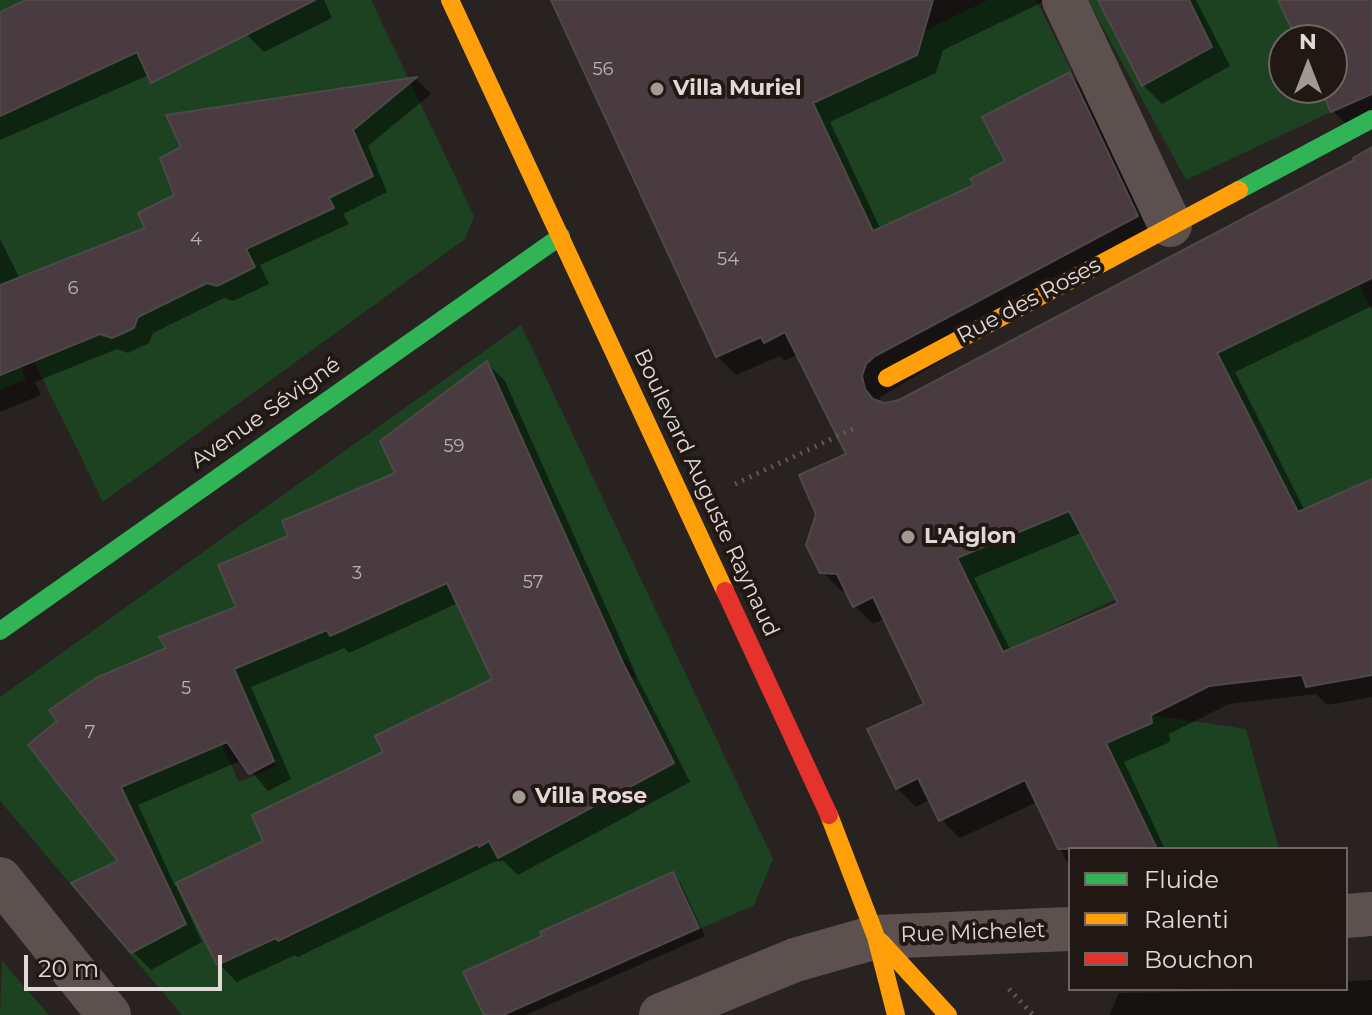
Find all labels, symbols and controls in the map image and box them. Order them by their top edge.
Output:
north arrow [1268,24,1348,104]
text: N [1299,28,1317,55]
house number: 56 [592,59,614,81]
place label: Villa Muriel [673,76,802,102]
marker: Villa Muriel [648,80,666,98]
house number: 4 [190,229,202,251]
house number: 54 [717,249,739,271]
street label: Rue des Roses [953,252,1105,350]
house number: 6 [68,278,78,300]
street label: Boulevard Auguste Raynaud [628,345,784,641]
street label: Avenue Sévigné [186,352,346,474]
house number: 59 [443,436,465,458]
place label: L'Aiglon [924,524,1017,550]
marker: L'Aiglon [899,528,917,546]
house number: 3 [352,563,362,585]
house number: 57 [523,572,543,594]
house number: 5 [181,678,191,700]
house number: 7 [85,722,95,744]
place label: Villa Rose [535,784,647,810]
marker: Villa Rose [510,788,528,806]
legend [1068,847,1348,991]
text: Fluide [1144,865,1219,894]
text: Ralenti [1144,905,1229,934]
street label: Rue Michelet [900,917,1046,949]
scale bar [28,939,226,989]
text: Bouchon [1144,945,1254,974]
text: 20 m [38,954,99,983]

